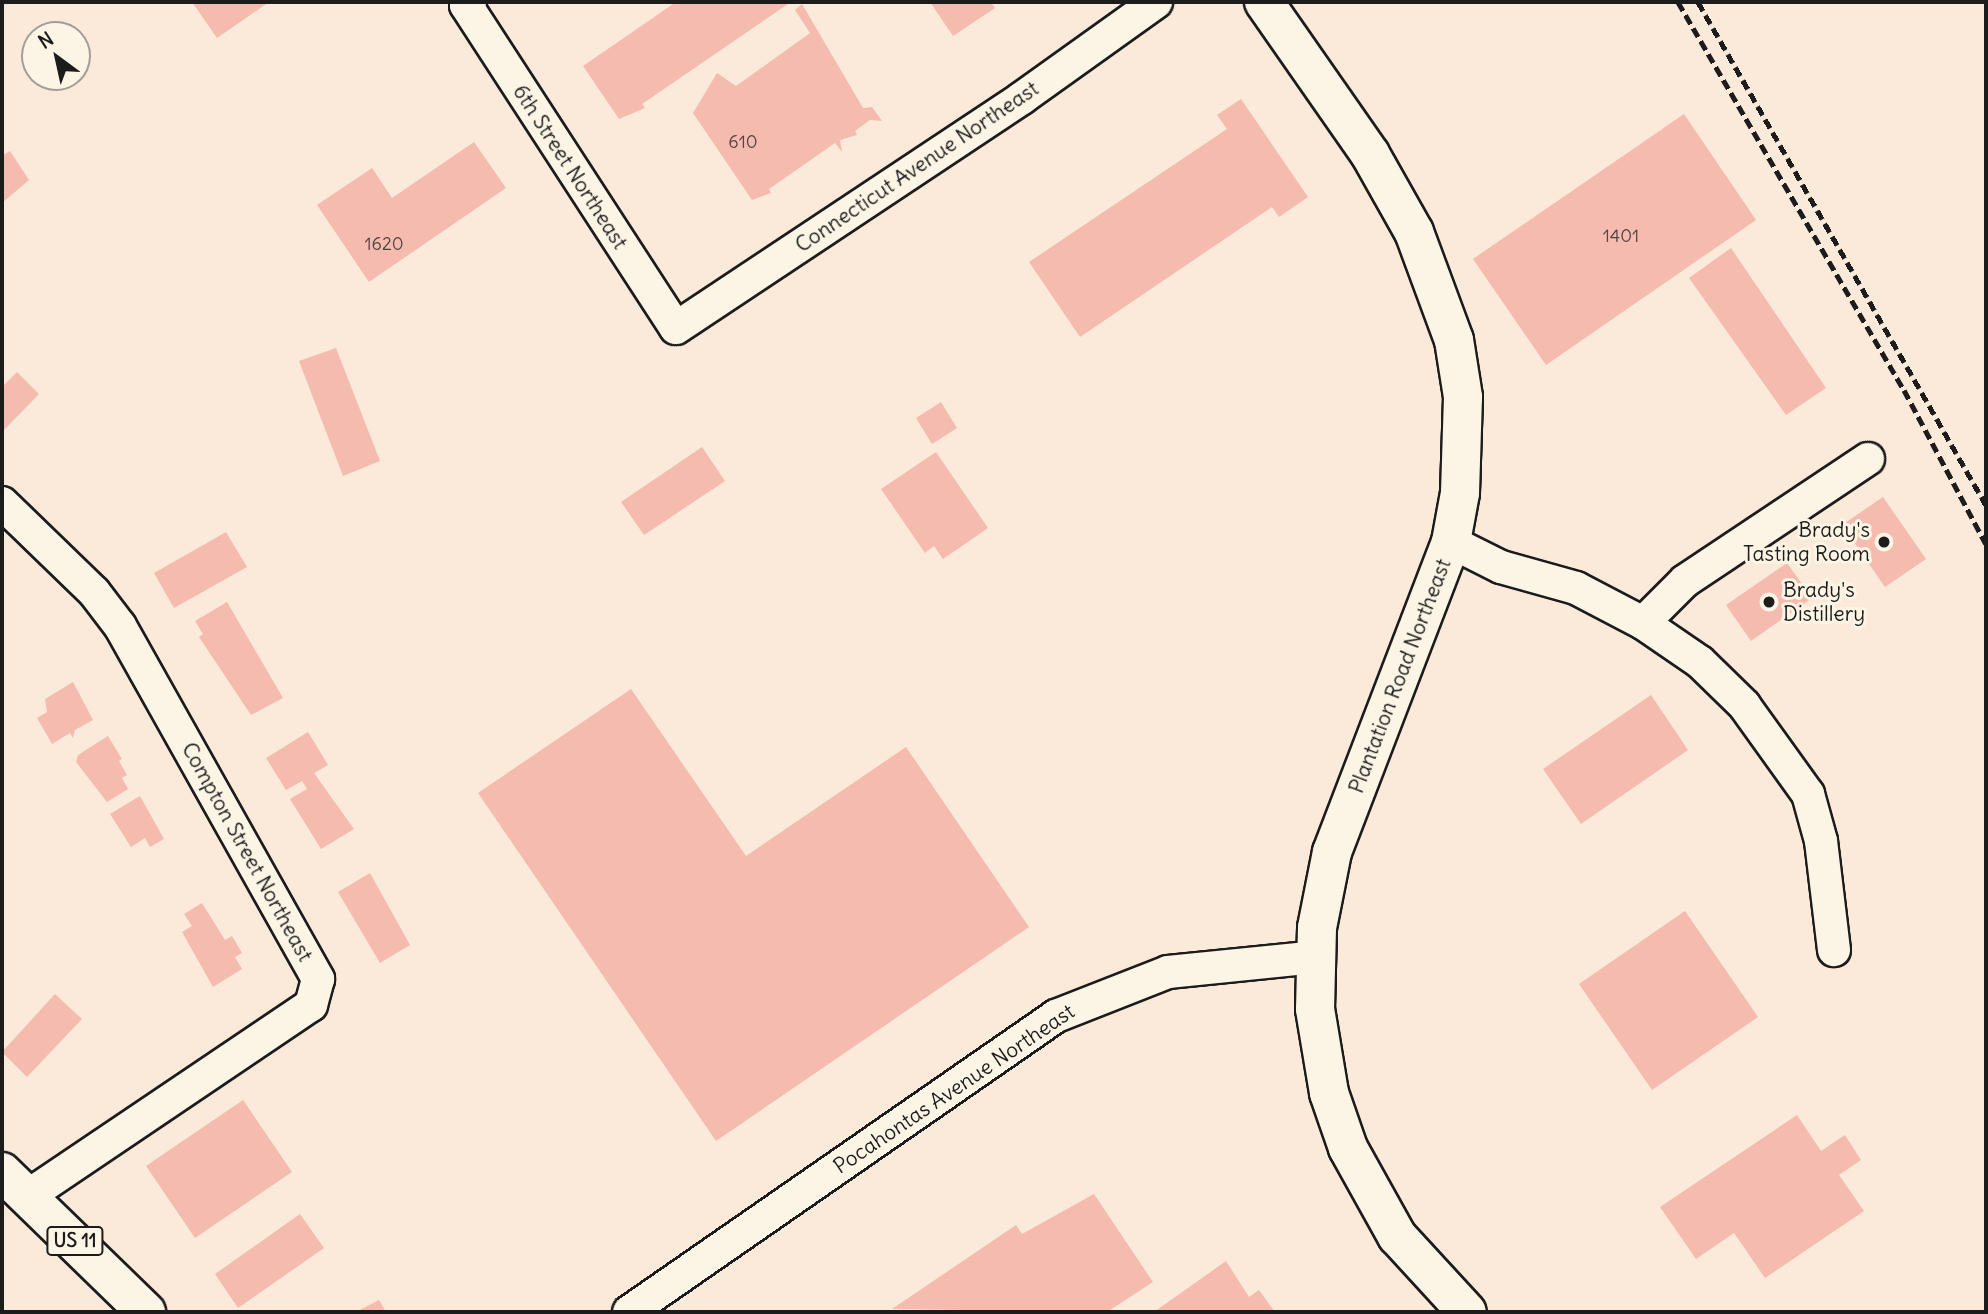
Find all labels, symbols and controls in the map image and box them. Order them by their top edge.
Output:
north arrow [21,21,91,91]
text: N [34,26,58,54]
street label: Connecticut Avenue Northeast [791,76,1043,258]
street label: 6th Street Northeast [507,80,633,254]
house number: 610 [728,131,758,153]
house number: 1401 [1603,225,1639,247]
house number: 1620 [364,233,404,255]
place label: Brady's Tasting Room [1743,517,1870,567]
marker: Brady's Tasting Room [1876,534,1892,550]
street label: Plantation Road Northeast [1344,555,1456,797]
place label: Brady's Distillery [1783,577,1865,627]
marker: Brady's Distillery [1761,594,1777,610]
street label: Compton Street Northeast [176,738,318,966]
street label: Pocahontas Avenue Northeast [829,999,1079,1179]
road number: US 11 [45,1226,105,1256]

